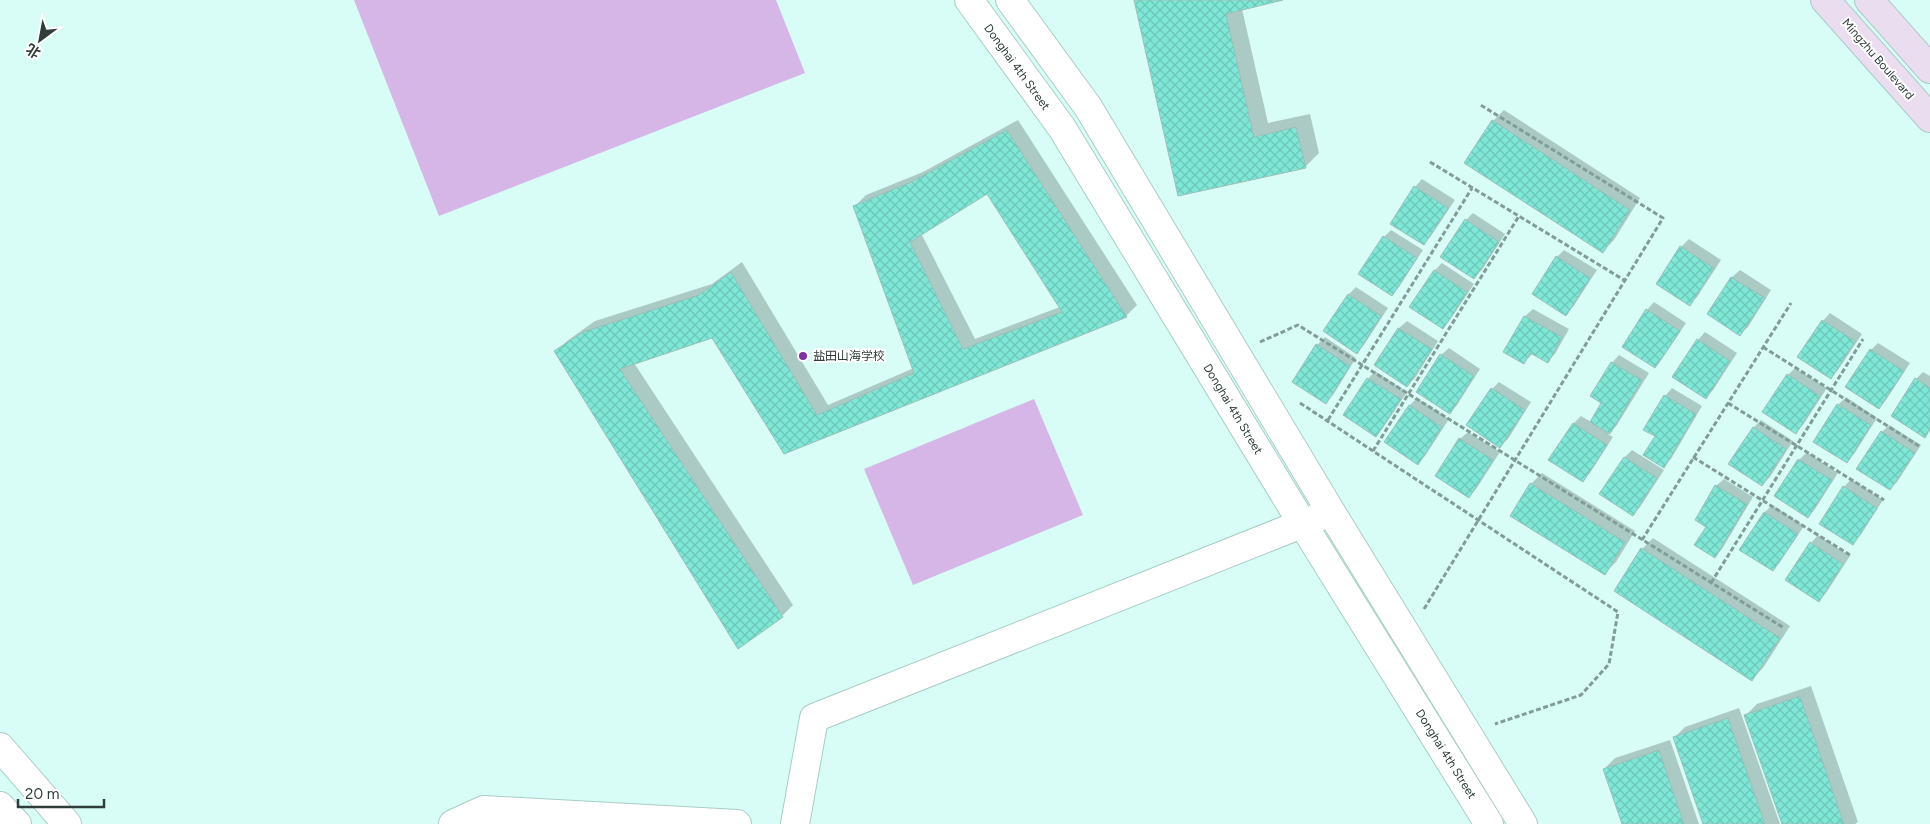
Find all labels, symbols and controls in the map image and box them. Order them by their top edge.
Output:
north arrow [15,15,65,65]
street label: Mingzhu Boulevard [1839,16,1917,102]
street label: Donghai 4th Street [981,21,1053,113]
text: 北 [23,40,44,62]
place label: 盐田山海学校 [813,349,885,363]
marker: 盐田山海学校 [797,350,809,362]
street label: Donghai 4th Street [1201,361,1266,457]
street label: Donghai 4th Street [1413,707,1479,802]
scale bar [18,776,104,808]
text: 20 m [25,785,59,803]

